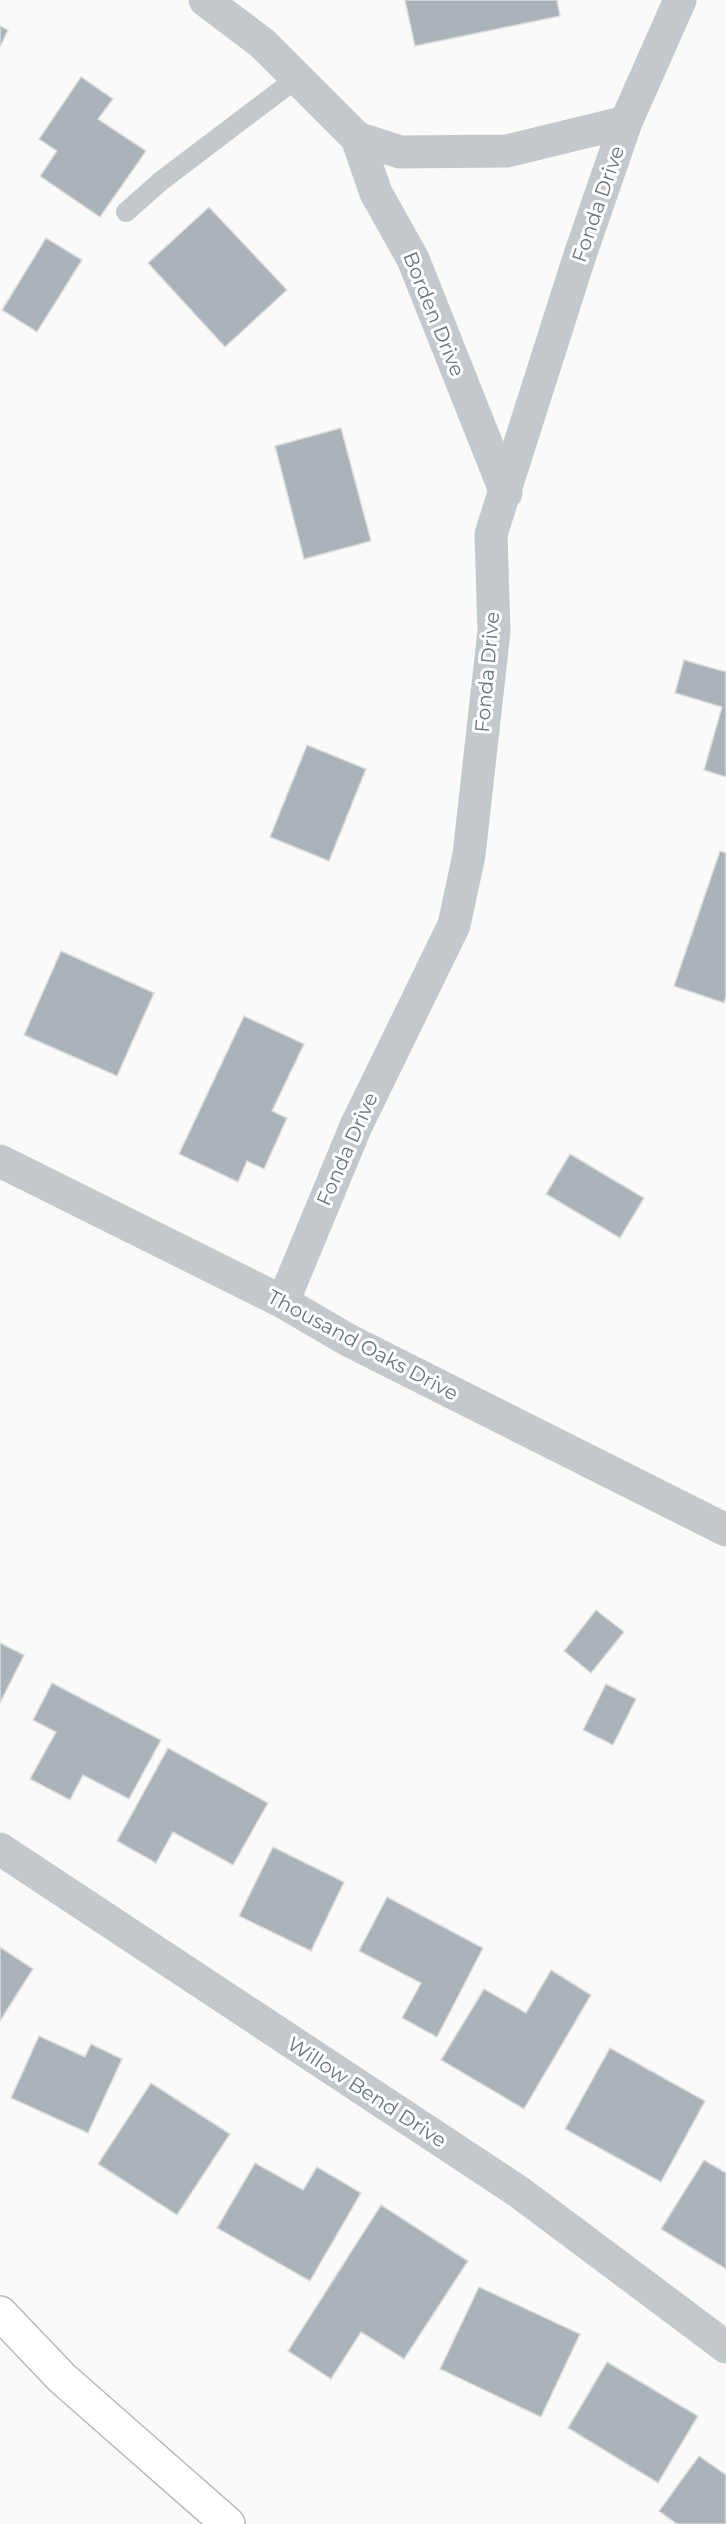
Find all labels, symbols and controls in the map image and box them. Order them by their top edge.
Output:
street label: Fonda Drive [567,143,629,265]
street label: Borden Drive [398,248,470,380]
street label: Fonda Drive [470,611,504,733]
street label: Fonda Drive [311,1089,383,1209]
street label: Thousand Oaks Drive [264,1285,462,1405]
street label: Willow Bend Drive [283,2032,451,2152]

